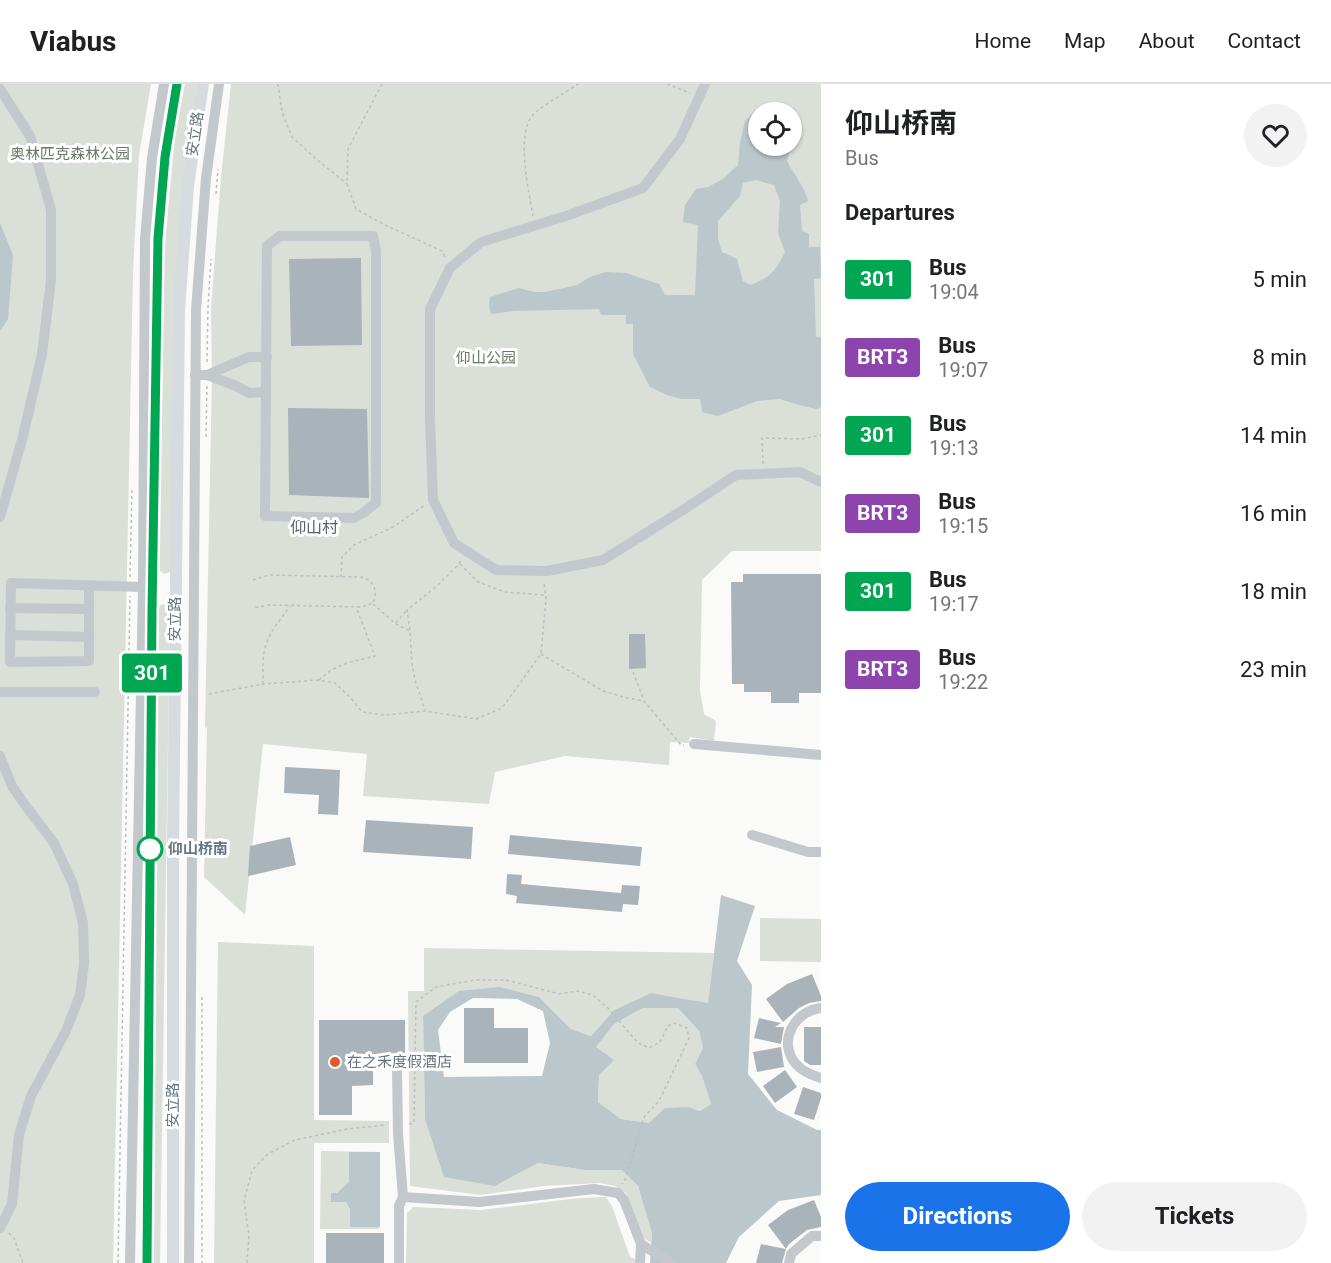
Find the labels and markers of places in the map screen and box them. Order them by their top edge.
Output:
marker: 仰山桥南 [137,836,163,862]
place label: 仰山桥南 [168,840,228,858]
place label: 在之禾度假酒店 [347,1053,452,1071]
marker: 在之禾度假酒店 [328,1055,342,1069]

